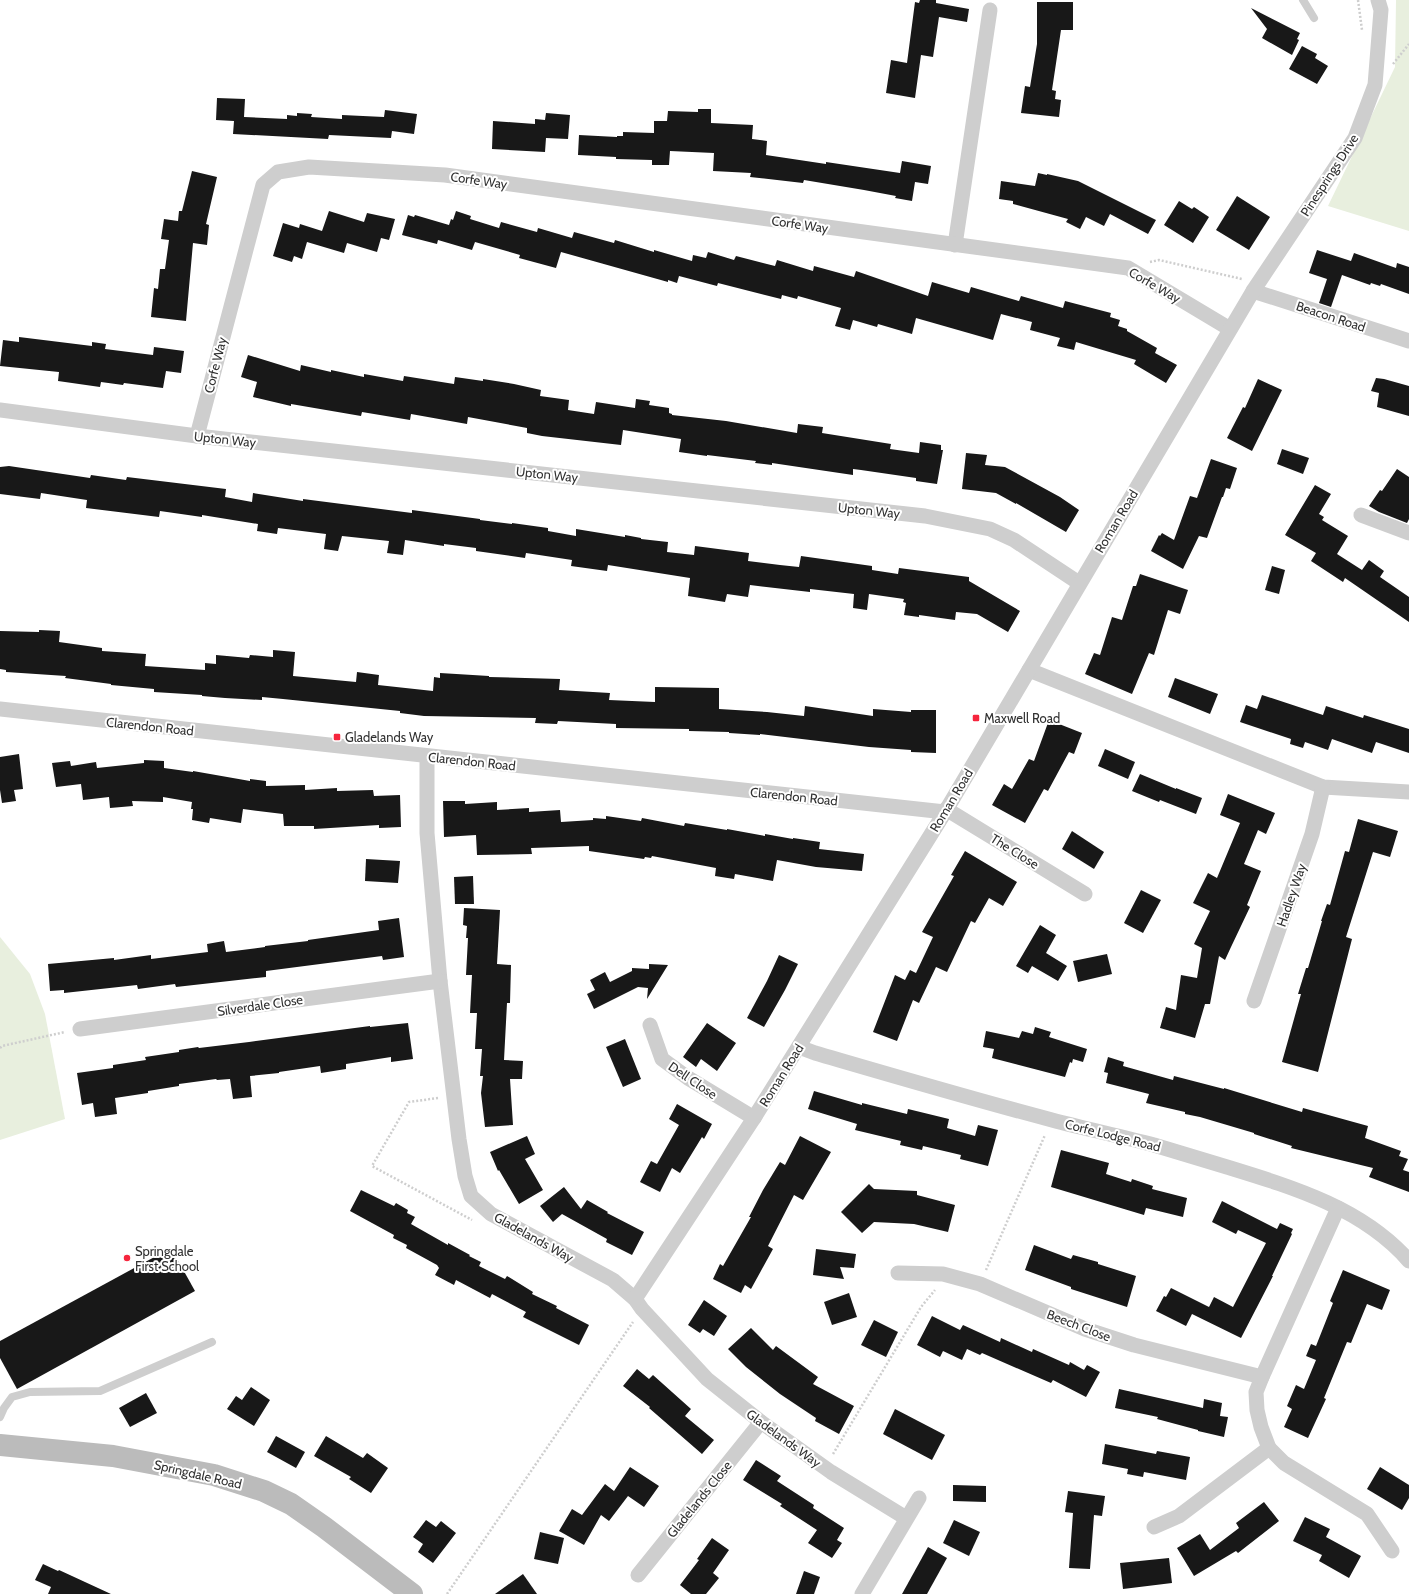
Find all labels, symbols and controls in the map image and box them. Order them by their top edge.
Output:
street label: Pinesprings Drive [1296,131,1362,219]
street label: Corfe Way [450,168,509,192]
street label: Corfe Way [771,212,830,236]
street label: Corfe Way [1126,264,1184,306]
street label: Beacon Road [1294,297,1368,335]
street label: Corfe Way [200,335,230,395]
street label: Upton Way [193,428,257,450]
street label: Upton Way [515,463,579,485]
street label: Roman Road [1091,487,1141,555]
street label: Upton Way [837,499,901,521]
place label: Maxwell Road [984,710,1060,726]
street label: Clarendon Road [105,713,195,739]
marker: Maxwell Road [971,713,981,723]
place label: Gladelands Way [345,729,434,745]
marker: Gladelands Way [332,732,342,742]
street label: Clarendon Road [427,748,517,774]
street label: Roman Road [926,766,976,834]
street label: Clarendon Road [749,783,839,809]
street label: The Close [988,830,1042,872]
street label: Hadley Way [1273,861,1309,929]
street label: Silverdale Close [216,991,304,1019]
street label: Roman Road [755,1041,807,1109]
street label: Dell Close [666,1058,721,1102]
street label: Corfe Lodge Road [1064,1115,1162,1155]
street label: Gladelands Way [492,1209,577,1266]
place label: Springdale First School [135,1243,199,1274]
marker: Springdale First School [122,1253,132,1263]
street label: Beech Close [1045,1305,1114,1345]
street label: Gladelands Way [744,1406,825,1471]
street label: Springdale Road [153,1456,243,1492]
street label: Gladelands Close [663,1457,735,1541]

